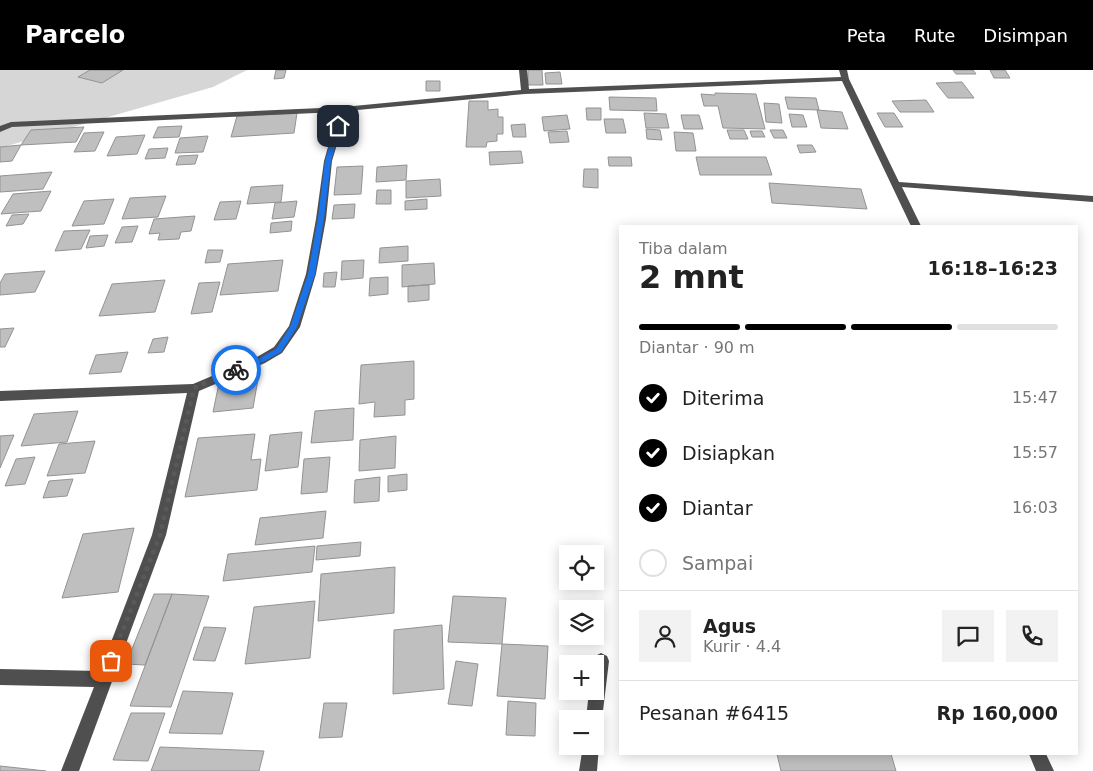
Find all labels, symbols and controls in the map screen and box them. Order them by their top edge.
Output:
text: Parcelo [25,21,125,49]
text: Peta [847,25,886,46]
text: Rute [914,25,955,46]
text: Disimpan [983,25,1068,46]
pin [317,105,359,147]
icon: home [324,112,352,140]
text: Tiba dalam [639,239,728,258]
text: 16:18–16:23 [928,257,1058,279]
text: 2 mnt [639,258,744,296]
text: Diantar · 90 m [639,338,755,357]
courier [211,345,261,395]
icon: bike [222,356,250,384]
icon: check [639,384,667,412]
text: Diterima [682,387,764,409]
text: 15:47 [1012,388,1058,407]
icon: check [639,439,667,467]
text: Disiapkan [682,442,775,464]
text: 15:57 [1012,443,1058,462]
icon: check [639,494,667,522]
text: Diantar [682,497,753,519]
text: 16:03 [1012,498,1058,517]
map controls [559,545,604,755]
button: locate [559,545,604,590]
text: Sampai [682,552,753,574]
button: layers [559,600,604,645]
button: person [639,610,691,662]
button: chat [942,610,994,662]
button: phone [1006,610,1058,662]
text: Agus [703,615,756,637]
text: Kurir · 4.4 [703,637,781,656]
pin [90,640,132,682]
icon: bag [97,647,125,675]
button: + [559,655,604,700]
text: Pesanan #6415 [639,702,789,724]
text: Rp 160,000 [937,702,1058,724]
button: − [559,710,604,755]

